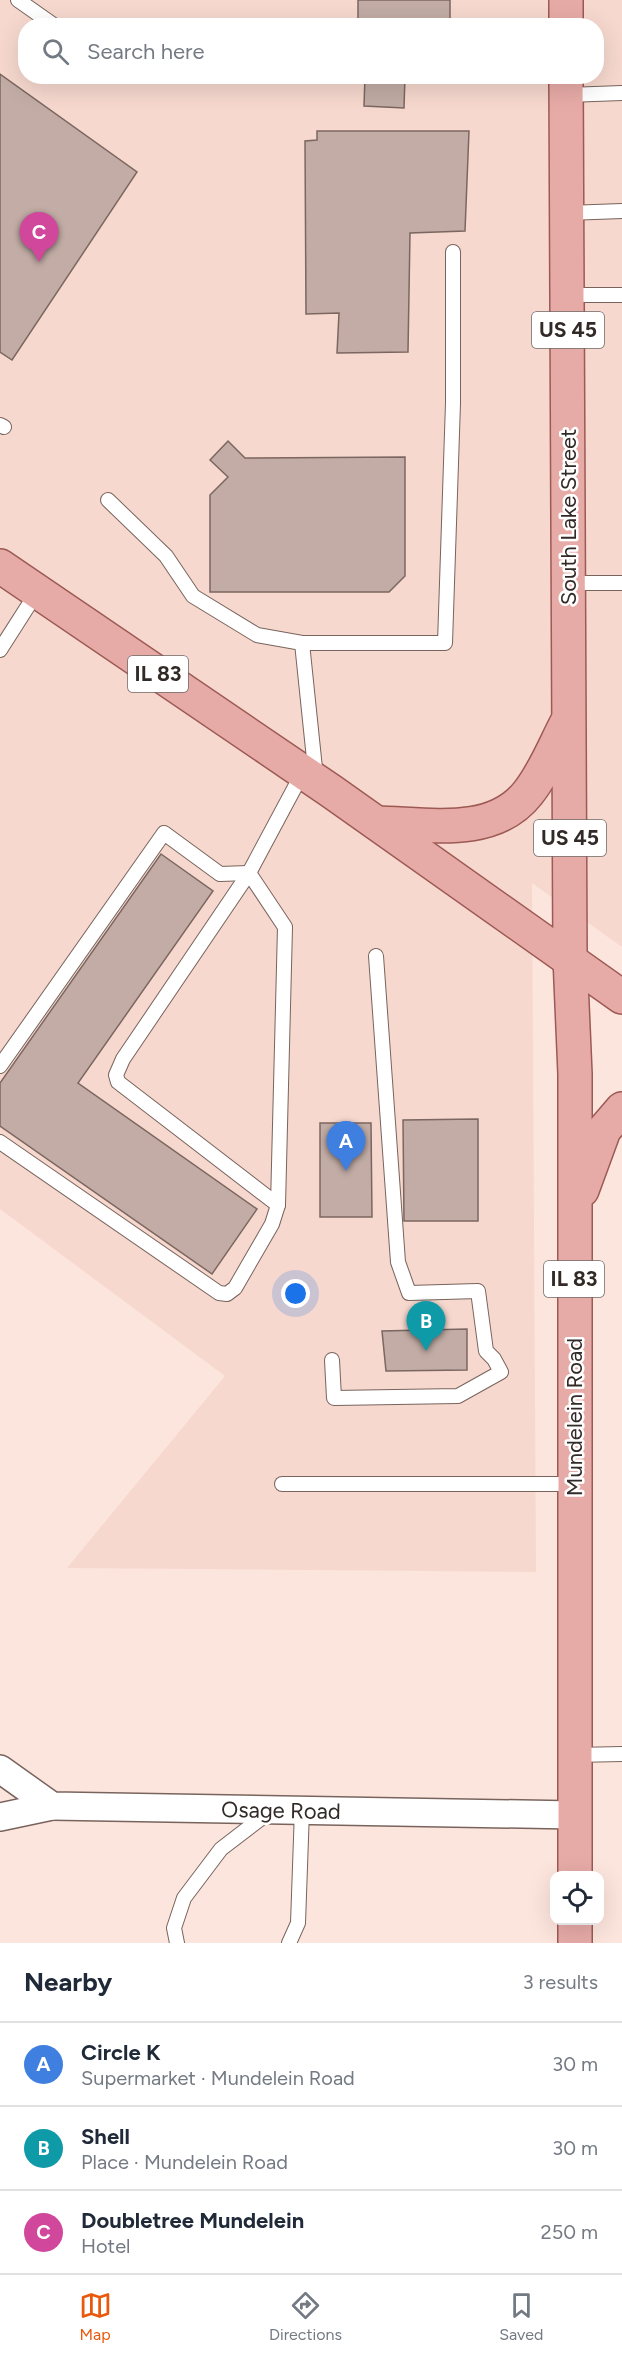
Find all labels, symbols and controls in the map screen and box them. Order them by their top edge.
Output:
search box [18,18,604,84]
icon: search [39,35,72,68]
text: Search here [87,38,205,65]
pin: C [20,212,58,262]
road number: US 45 [532,312,604,348]
street label: South Lake Street [555,429,582,605]
road number: IL 83 [128,656,188,692]
road number: US 45 [534,820,606,856]
pin: A [326,1122,366,1171]
road number: IL 83 [544,1261,604,1297]
your location [281,1279,310,1308]
pin: B [406,1302,446,1351]
street label: Mundelein Road [561,1338,588,1496]
street label: Osage Road [221,1796,341,1825]
map controls [550,1871,604,1925]
button: locate [550,1871,604,1925]
text: Nearby [24,1966,112,1998]
text: 3 results [523,1970,598,1994]
text: Circle K [81,2039,161,2066]
text: A [36,2052,51,2076]
text: 30 m [552,2052,598,2076]
text: Supermarket · Mundelein Road [81,2066,355,2090]
text: Shell [81,2123,130,2150]
text: B [37,2136,50,2160]
text: 30 m [552,2136,598,2160]
text: Place · Mundelein Road [81,2150,288,2174]
text: Doubletree Mundelein [81,2207,304,2234]
text: C [36,2220,51,2244]
text: 250 m [541,2220,598,2244]
text: Hotel [81,2234,130,2258]
tab: Map [79,2289,112,2344]
tab: Directions [269,2289,342,2344]
tab: Saved [499,2289,543,2344]

